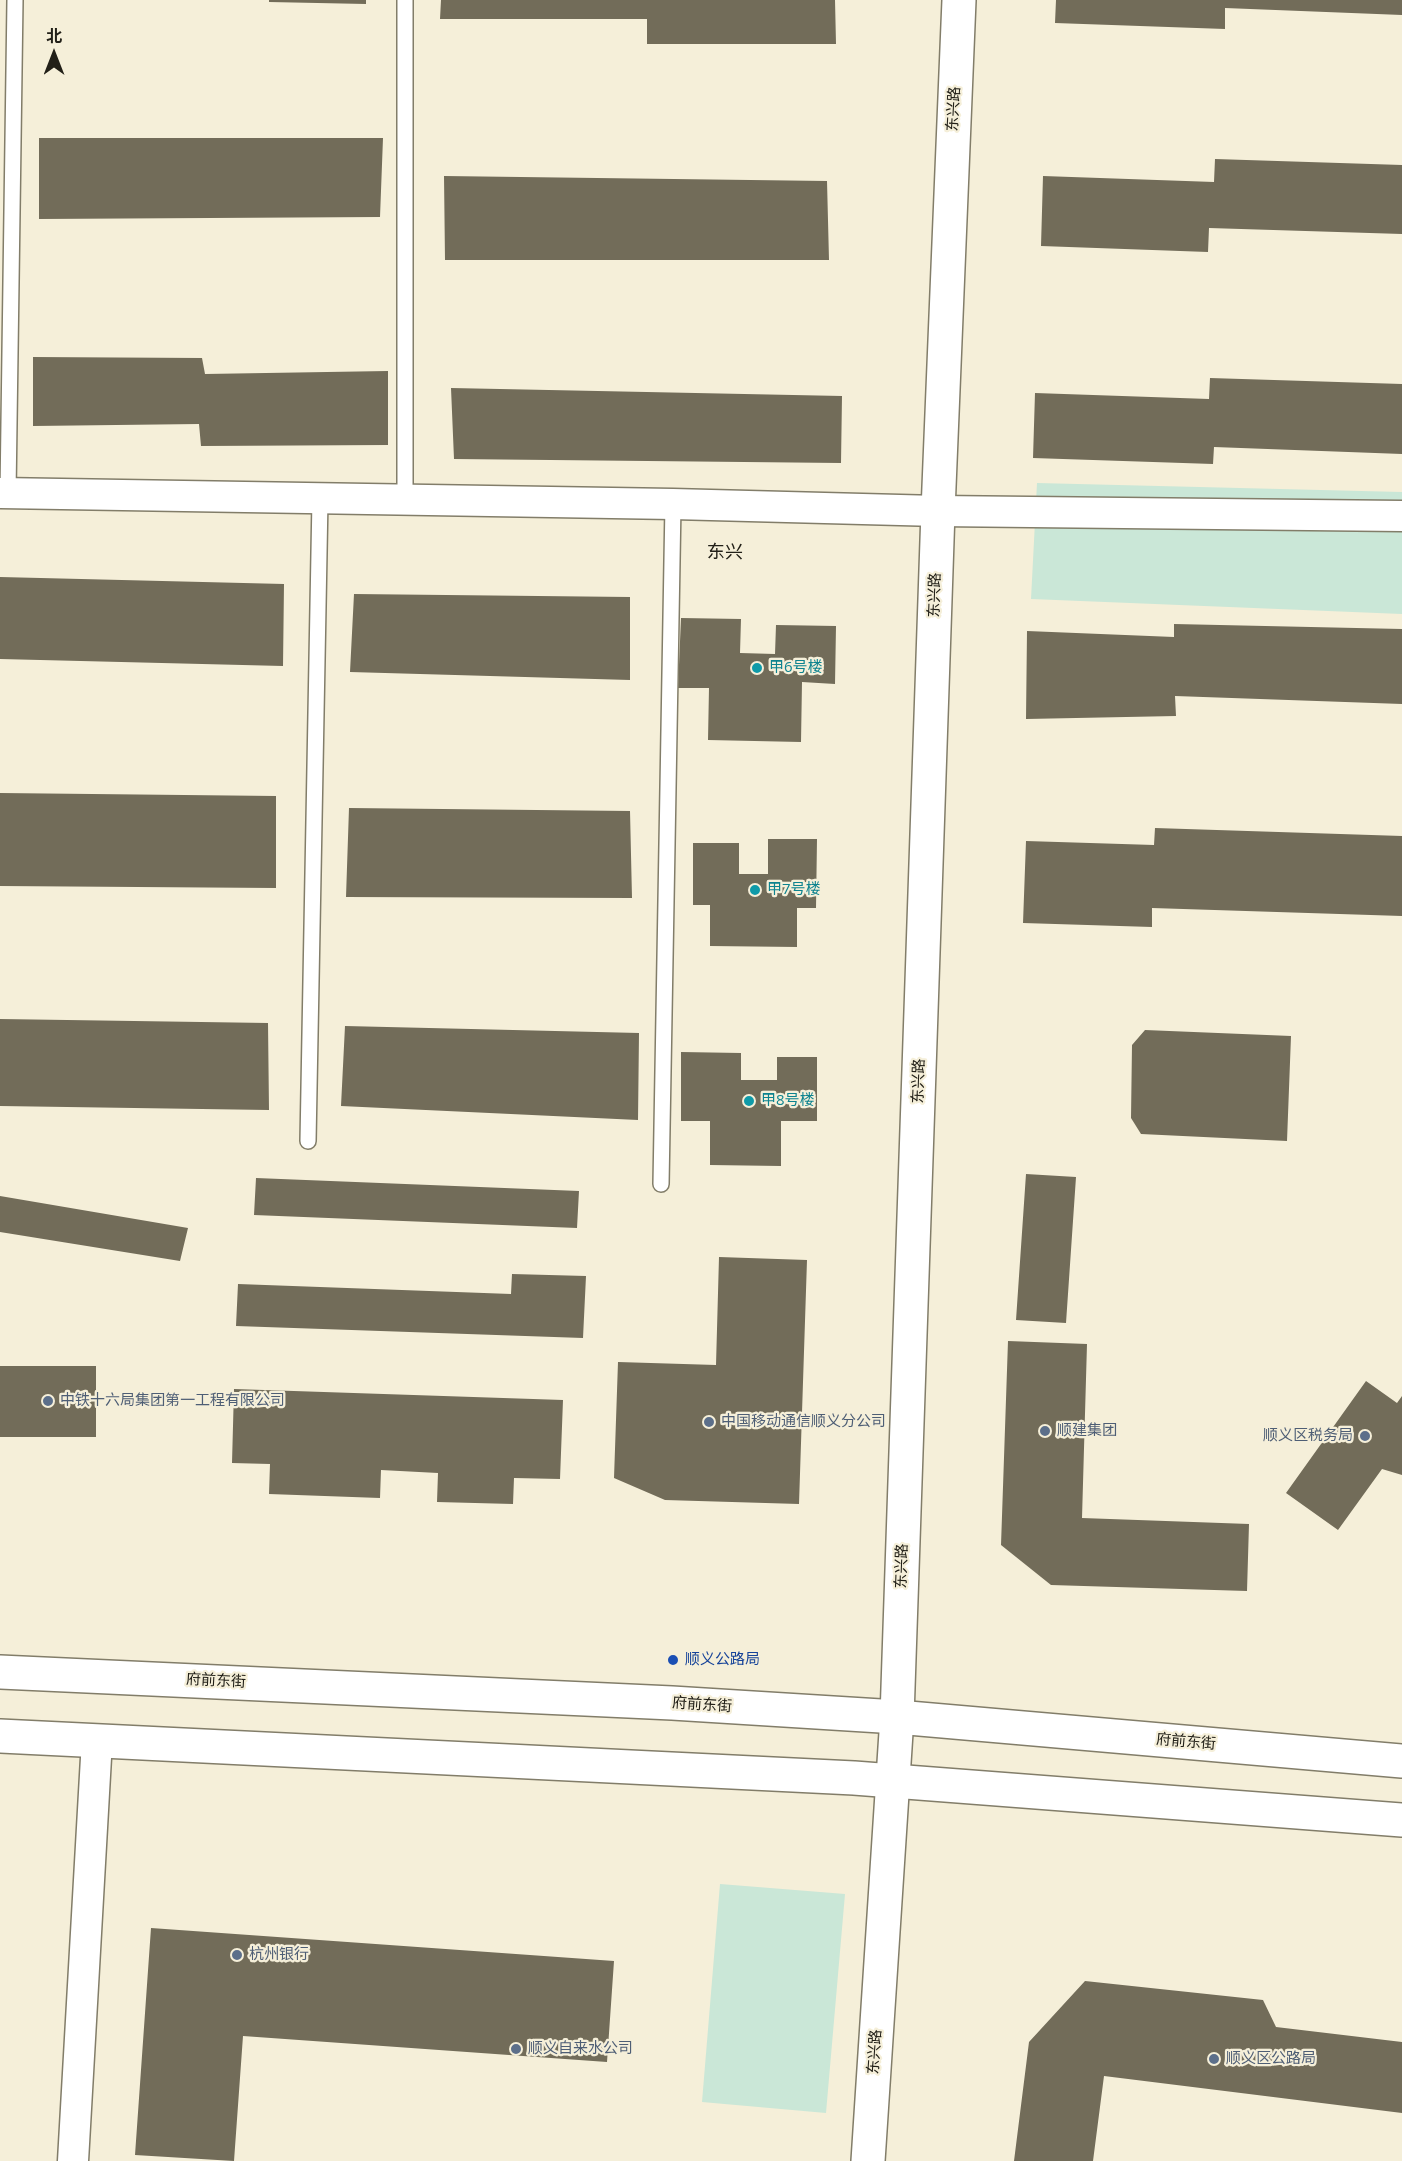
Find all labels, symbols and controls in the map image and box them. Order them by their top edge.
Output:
north arrow [24,24,84,84]
text: 北 [46,25,62,47]
street label: 东兴路 [944,86,964,132]
district label: 东兴 [707,542,743,564]
street label: 东兴路 [925,572,945,618]
place label: 甲6号楼 [769,659,823,677]
marker: 甲6号楼 [750,661,764,675]
place label: 甲7号楼 [767,881,821,899]
marker: 甲7号楼 [748,883,762,897]
street label: 东兴路 [909,1058,929,1104]
place label: 甲8号楼 [761,1092,815,1110]
marker: 甲8号楼 [742,1094,756,1108]
place label: 中铁十六局集团第一工程有限公司 [60,1392,285,1410]
marker: 中铁十六局集团第一工程有限公司 [41,1394,55,1408]
place label: 中国移动通信顺义分公司 [721,1413,886,1431]
marker: 中国移动通信顺义分公司 [702,1415,716,1429]
place label: 顺建集团 [1057,1422,1117,1440]
marker: 顺建集团 [1038,1424,1052,1438]
place label: 顺义区税务局 [1263,1427,1353,1445]
marker: 顺义区税务局 [1358,1429,1372,1443]
street label: 东兴路 [892,1543,912,1589]
place label: 顺义公路局 [685,1651,760,1669]
marker: 顺义公路局 [666,1653,680,1667]
street label: 府前东街 [186,1670,246,1692]
street label: 府前东街 [671,1694,733,1716]
street label: 府前东街 [1155,1730,1217,1754]
place label: 杭州银行 [249,1946,309,1964]
marker: 杭州银行 [230,1948,244,1962]
street label: 东兴路 [864,2029,886,2075]
place label: 顺义自来水公司 [528,2040,633,2058]
marker: 顺义自来水公司 [509,2042,523,2056]
place label: 顺义区公路局 [1226,2050,1316,2068]
marker: 顺义区公路局 [1207,2052,1221,2066]

